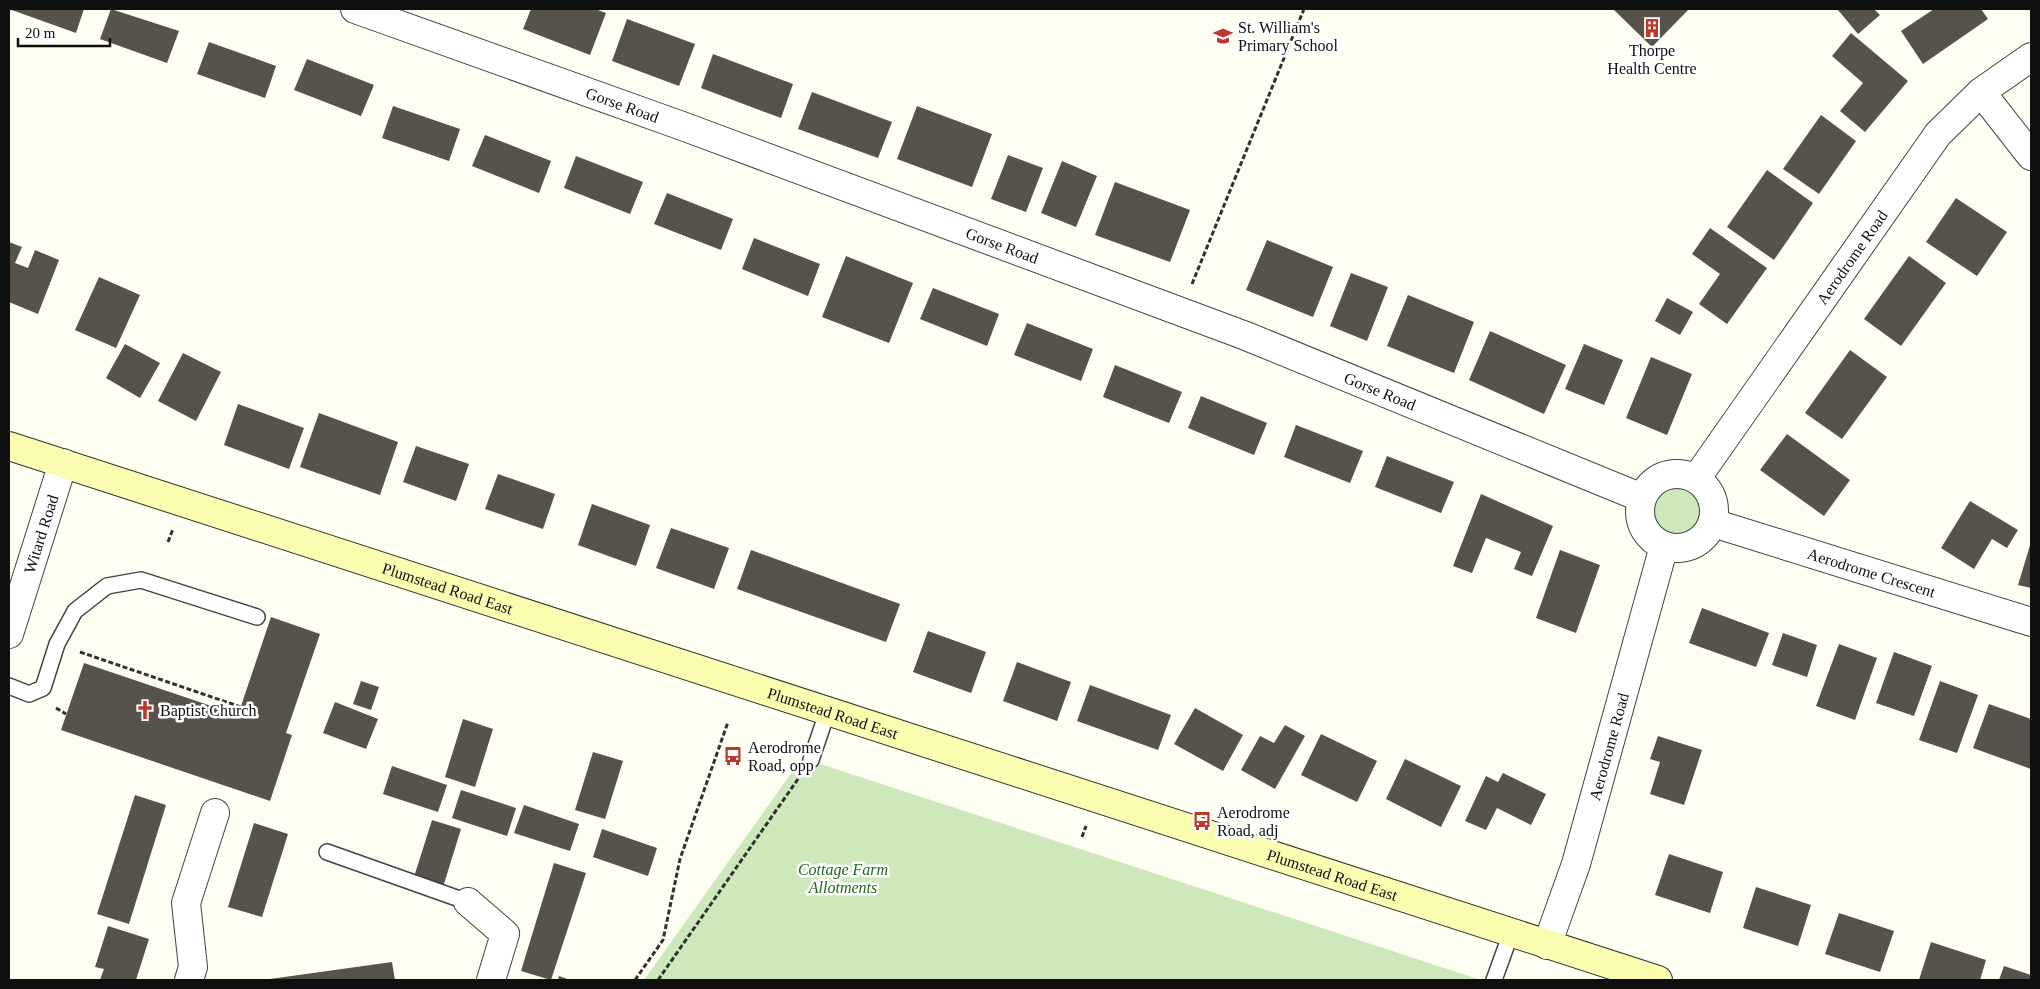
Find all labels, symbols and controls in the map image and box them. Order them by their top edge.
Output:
scale bar [18,15,110,47]
building icon: Thorpe Health Centre [1641,17,1663,39]
place label: St. William's Primary School [1238,19,1339,55]
text: 20 m [25,25,56,41]
school or university icon: St. William's Primary School [1212,25,1234,47]
place label: Thorpe Health Centre [1607,42,1697,77]
street label: Gorse Road [584,84,661,126]
street label: Aerodrome Road [1813,207,1891,308]
street label: Gorse Road [963,224,1041,267]
street label: Gorse Road [1341,369,1418,414]
street label: Witard Road [21,493,61,575]
street label: Aerodrome Crescent [1805,545,1938,601]
street label: Plumstead Road East [380,559,515,618]
street label: Plumstead Road East [765,684,901,742]
street label: Aerodrome Road [1586,691,1632,802]
church icon: Baptist Church [134,699,156,721]
place label: Baptist Church [160,702,256,720]
place label: Aerodrome Road, opp [748,739,821,775]
bus stop icon: Aerodrome Road, opp [722,745,744,767]
place label: Aerodrome Road, adj [1217,804,1290,840]
bus stop icon: Aerodrome Road, adj [1191,810,1213,832]
street label: Plumstead Road East [1265,846,1400,904]
park label: Cottage Farm Allotments [798,861,888,896]

